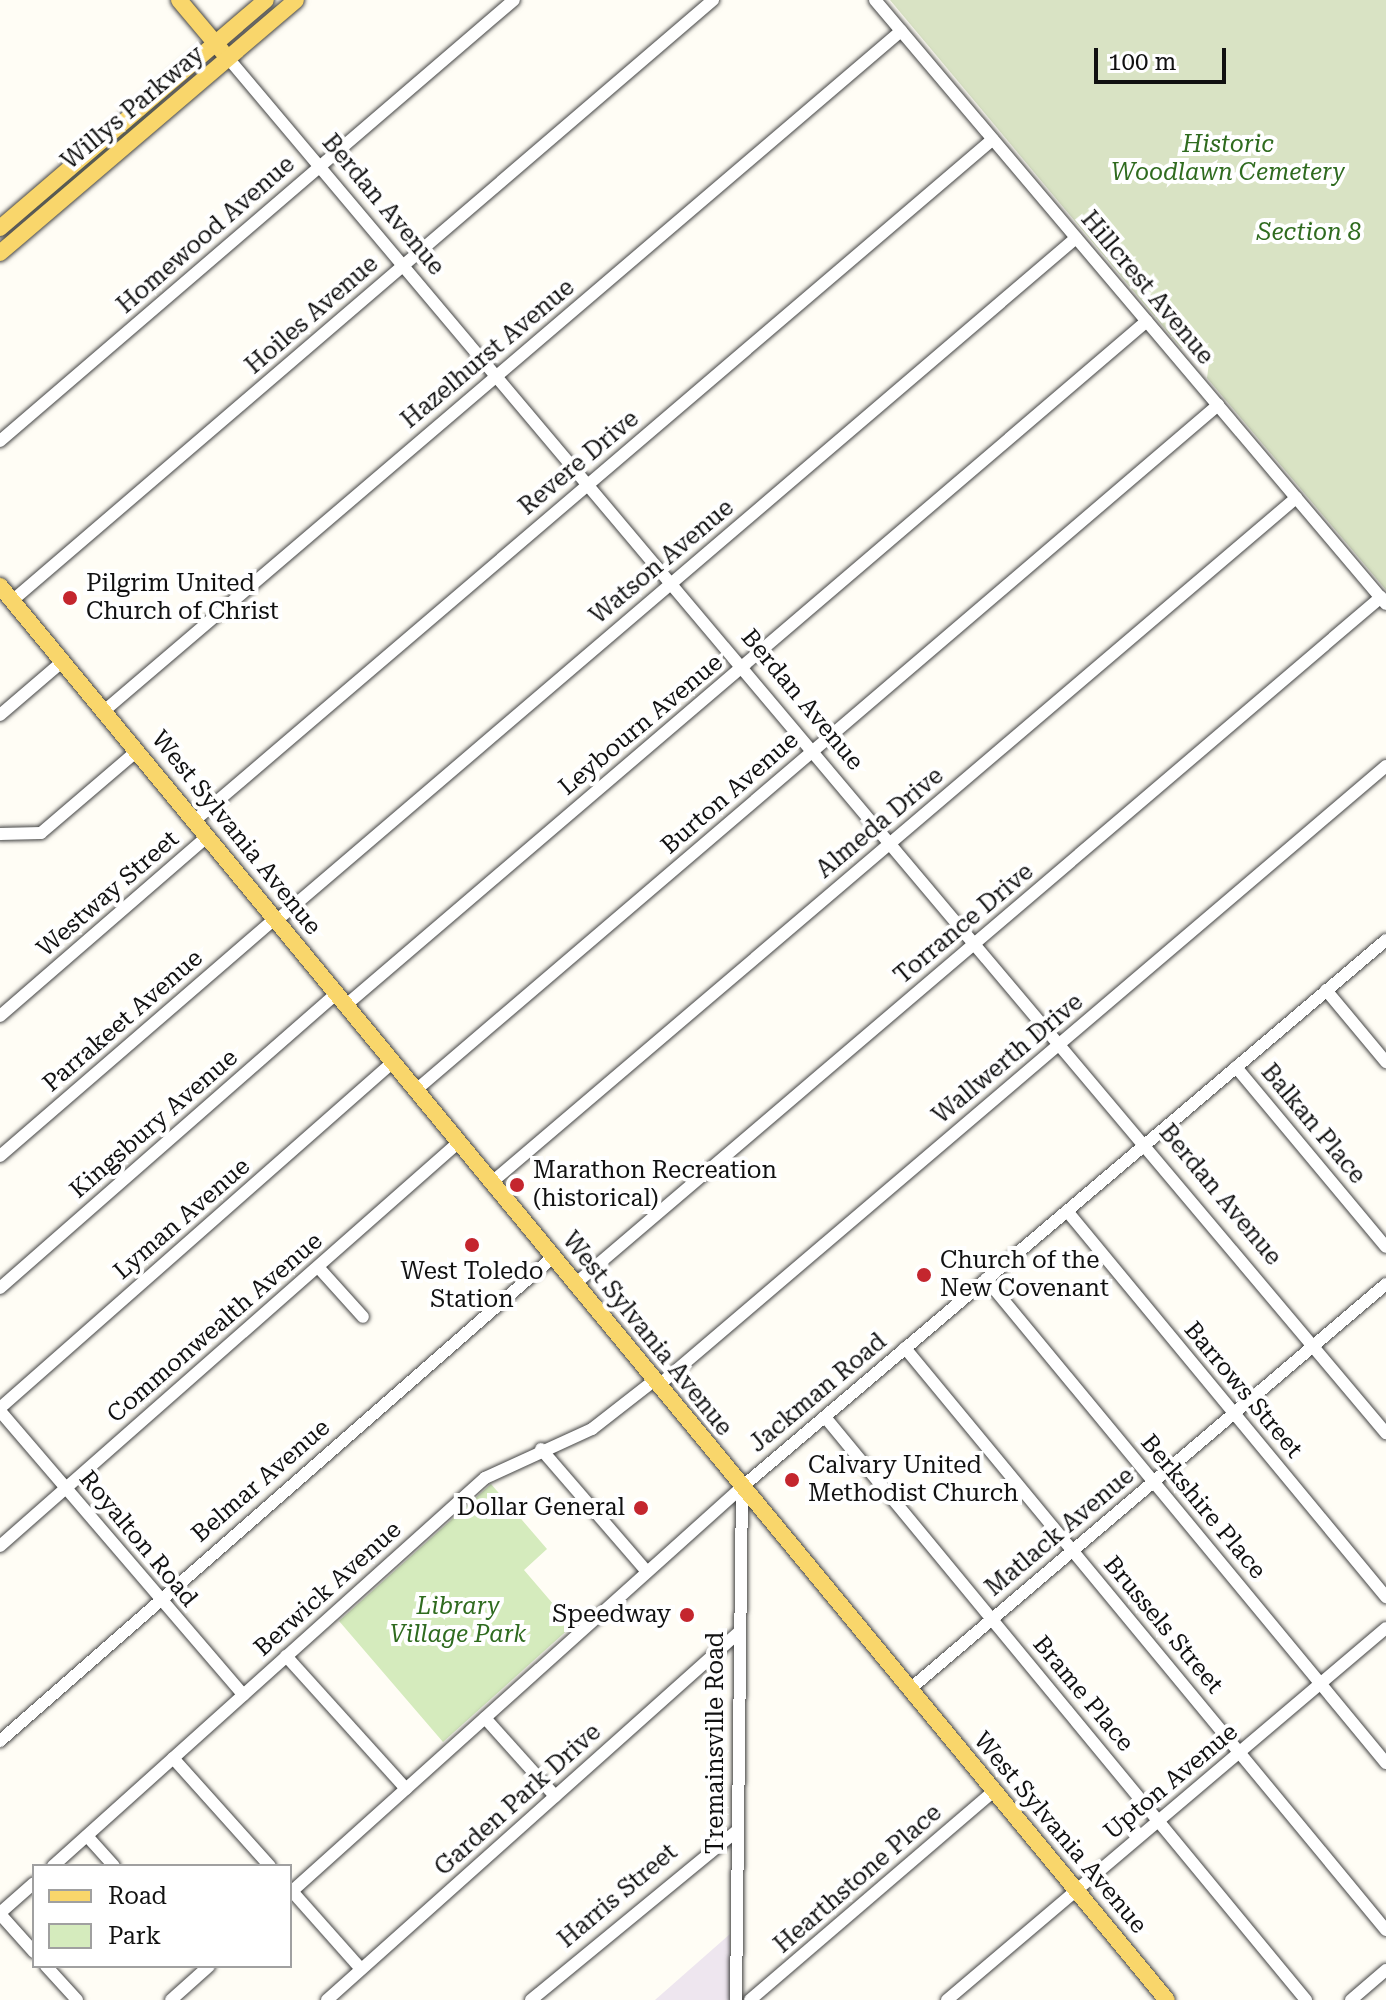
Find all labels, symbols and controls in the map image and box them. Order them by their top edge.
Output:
scale bar [1098,32,1230,82]
street label: Willys Parkway [56,40,210,176]
text: 100 m [1108,48,1176,76]
street label: Berdan Avenue [316,129,450,281]
park label: Historic Woodlawn Cemetery [1111,131,1345,187]
street label: Homewood Avenue [111,150,301,320]
street label: Hillcrest Avenue [1075,206,1219,370]
park label: Section 8 [1257,219,1361,247]
street label: Hoiles Avenue [240,250,384,380]
street label: Hazelhurst Avenue [396,273,580,435]
street label: Revere Drive [513,405,645,521]
street label: Watson Avenue [584,494,740,630]
place label: Pilgrim United Church of Christ [86,570,279,626]
marker: Pilgrim United Church of Christ [61,589,79,607]
street label: Berdan Avenue [735,624,869,776]
street label: Leybourn Avenue [553,648,729,802]
street label: West Sylvania Avenue [145,725,327,941]
street label: Burton Avenue [656,726,804,860]
street label: Almeda Drive [811,762,949,884]
street label: Westway Street [31,825,185,963]
street label: Torrance Drive [889,858,1039,990]
street label: Parrakeet Avenue [37,944,209,1098]
street label: Wallwerth Drive [927,988,1089,1130]
street label: Kingsbury Avenue [64,1043,244,1205]
street label: Balkan Place [1255,1058,1371,1190]
street label: Berdan Avenue [1153,1119,1287,1271]
street label: Lyman Avenue [108,1152,256,1286]
place label: Marathon Recreation (historical) [533,1157,777,1213]
marker: Marathon Recreation (historical) [508,1176,526,1194]
street label: West Sylvania Avenue [556,1226,738,1442]
street label: Commonwealth Avenue [102,1227,328,1429]
marker: West Toledo Station [463,1236,481,1254]
place label: Church of the New Covenant [940,1247,1109,1303]
place label: West Toledo Station [400,1258,544,1314]
marker: Church of the New Covenant [915,1266,933,1284]
street label: Barrows Street [1178,1316,1308,1464]
street label: Jackman Road [744,1327,892,1459]
street label: Belmar Avenue [186,1413,336,1549]
street label: Berkshire Place [1134,1429,1272,1585]
place label: Calvary United Methodist Church [808,1452,1019,1508]
street label: Matlack Avenue [980,1461,1140,1603]
street label: Royalton Road [73,1465,203,1613]
marker: Calvary United Methodist Church [783,1471,801,1489]
place label: Dollar General [457,1494,625,1522]
marker: Dollar General [632,1499,650,1517]
street label: Berwick Avenue [249,1515,407,1663]
street label: Brussels Street [1097,1551,1229,1699]
park label: Library Village Park [390,1593,526,1649]
place label: Speedway [552,1601,671,1629]
marker: Speedway [678,1606,696,1624]
street label: Brame Place [1026,1630,1140,1758]
street label: Tremainsville Road [702,1632,730,1854]
street label: Garden Park Drive [429,1718,607,1882]
street label: Upton Avenue [1098,1718,1244,1846]
street label: West Sylvania Avenue [967,1726,1153,1940]
street label: Hearthstone Place [769,1799,947,1959]
street label: Harris Street [553,1838,683,1954]
legend [32,1864,292,1968]
text: Road [108,1882,167,1910]
text: Park [108,1922,161,1950]

